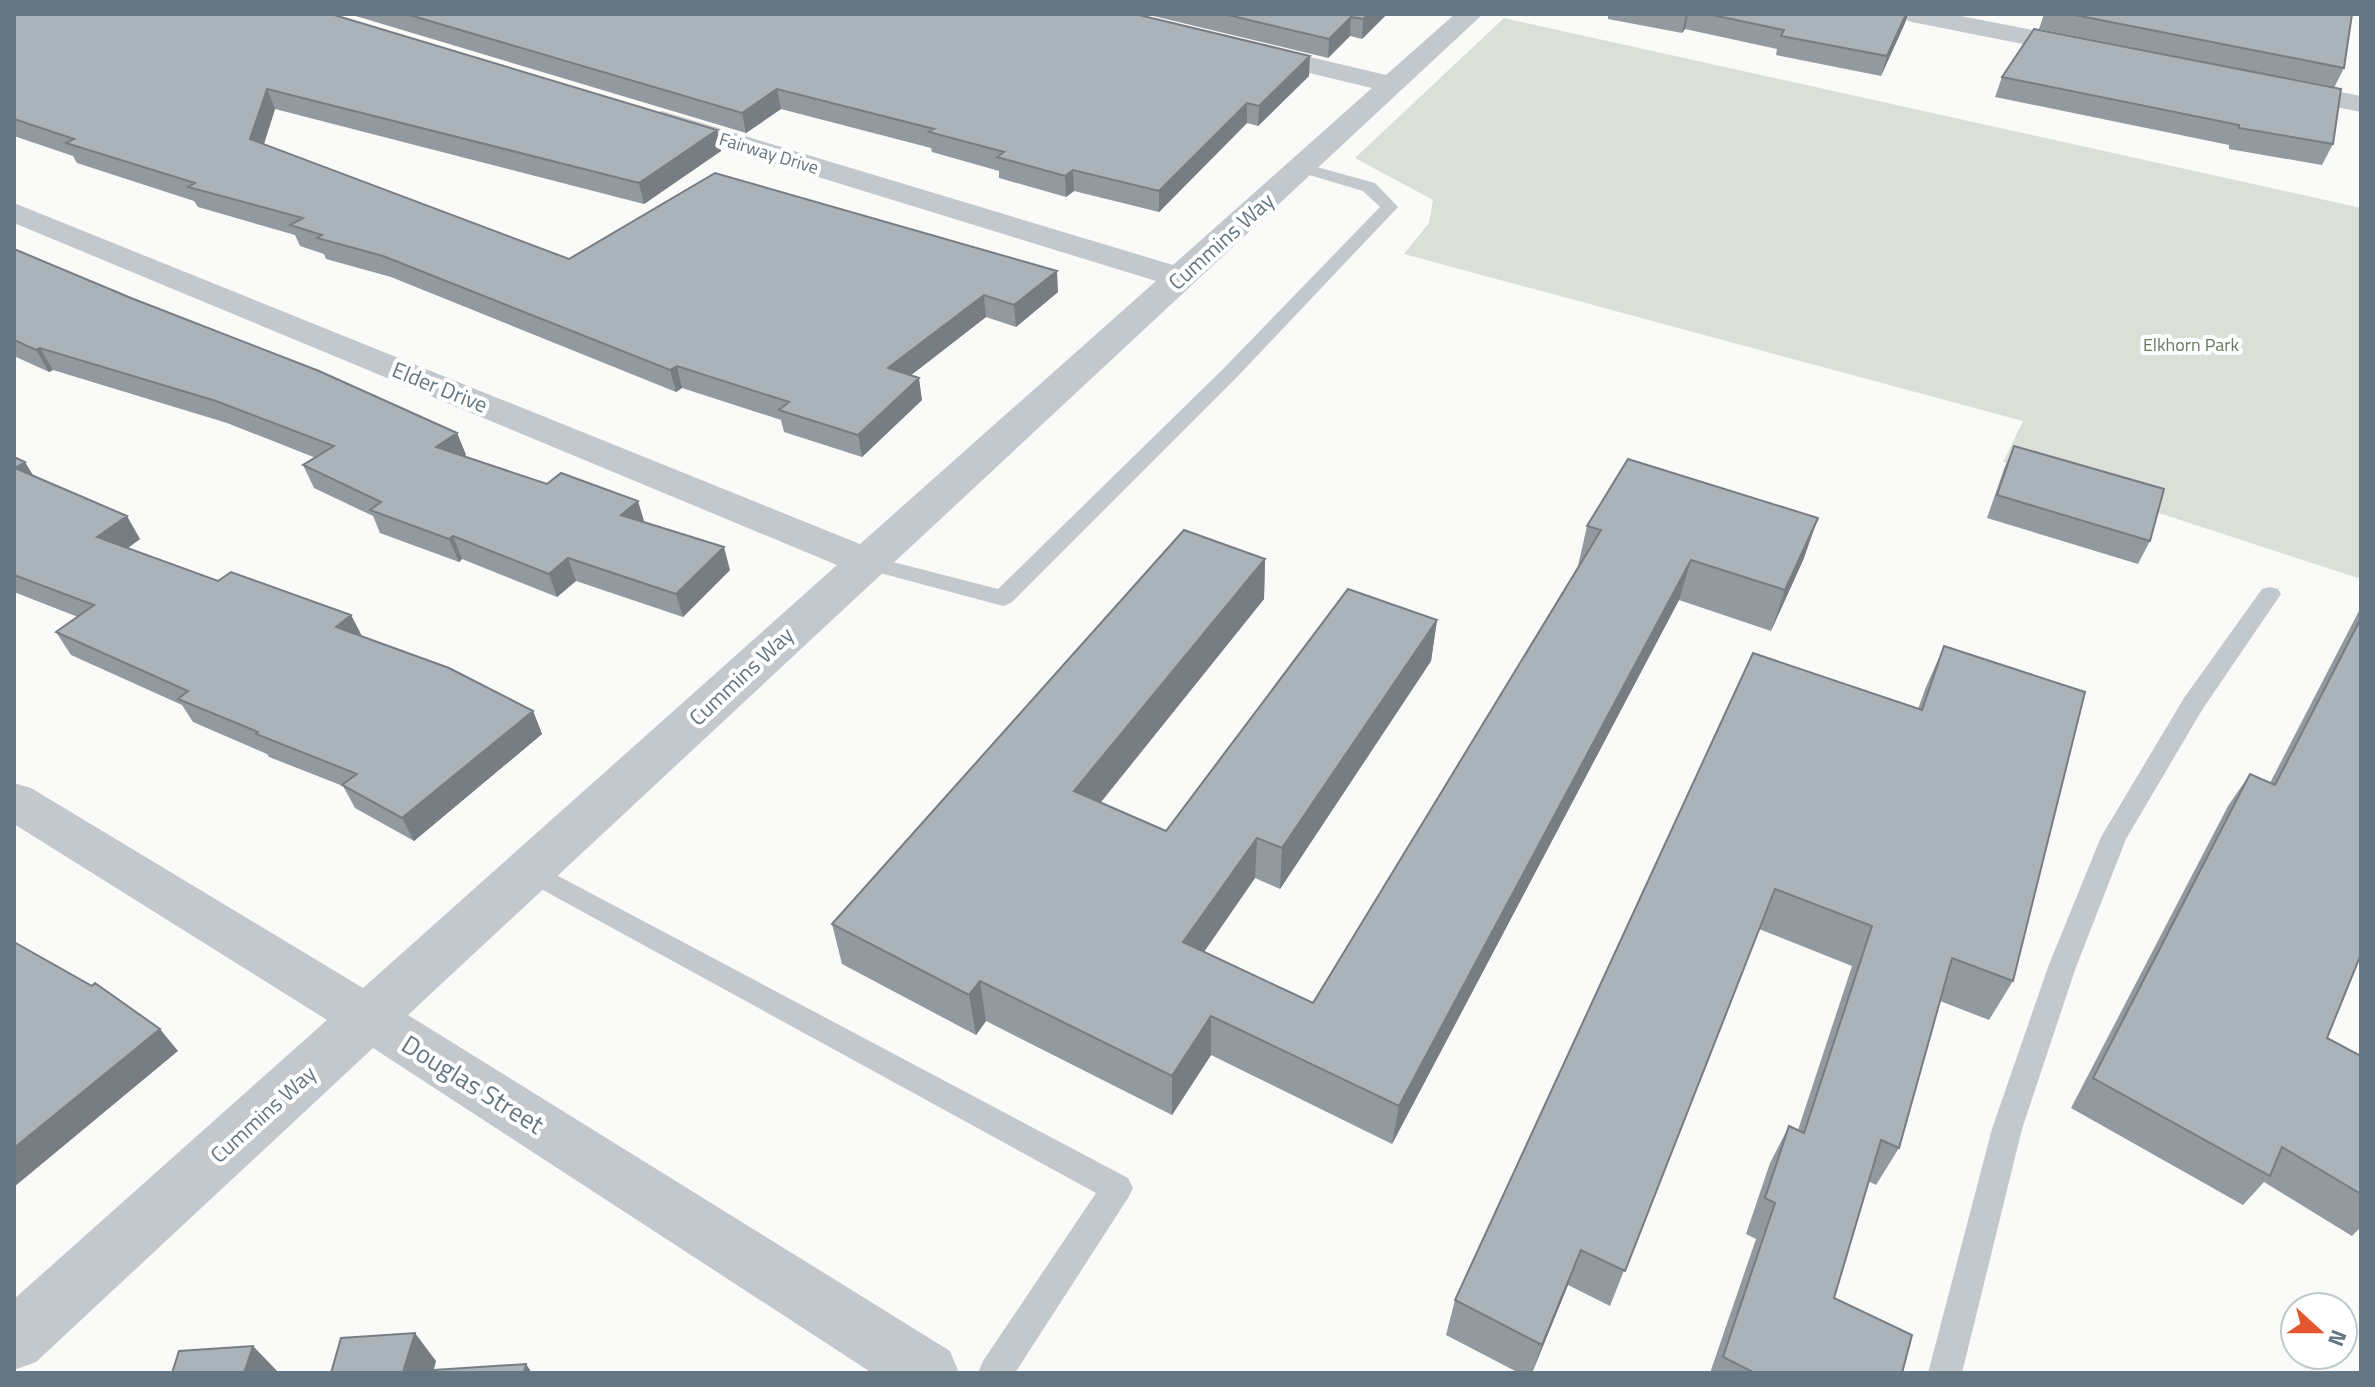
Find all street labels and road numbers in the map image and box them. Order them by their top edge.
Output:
street label: Fairway Drive [716,125,822,181]
street label: Cummins Way [1160,184,1282,298]
street label: Elder Drive [387,352,493,422]
street label: Cummins Way [681,618,801,734]
street label: Douglas Street [394,1025,552,1143]
street label: Cummins Way [202,1057,324,1171]

